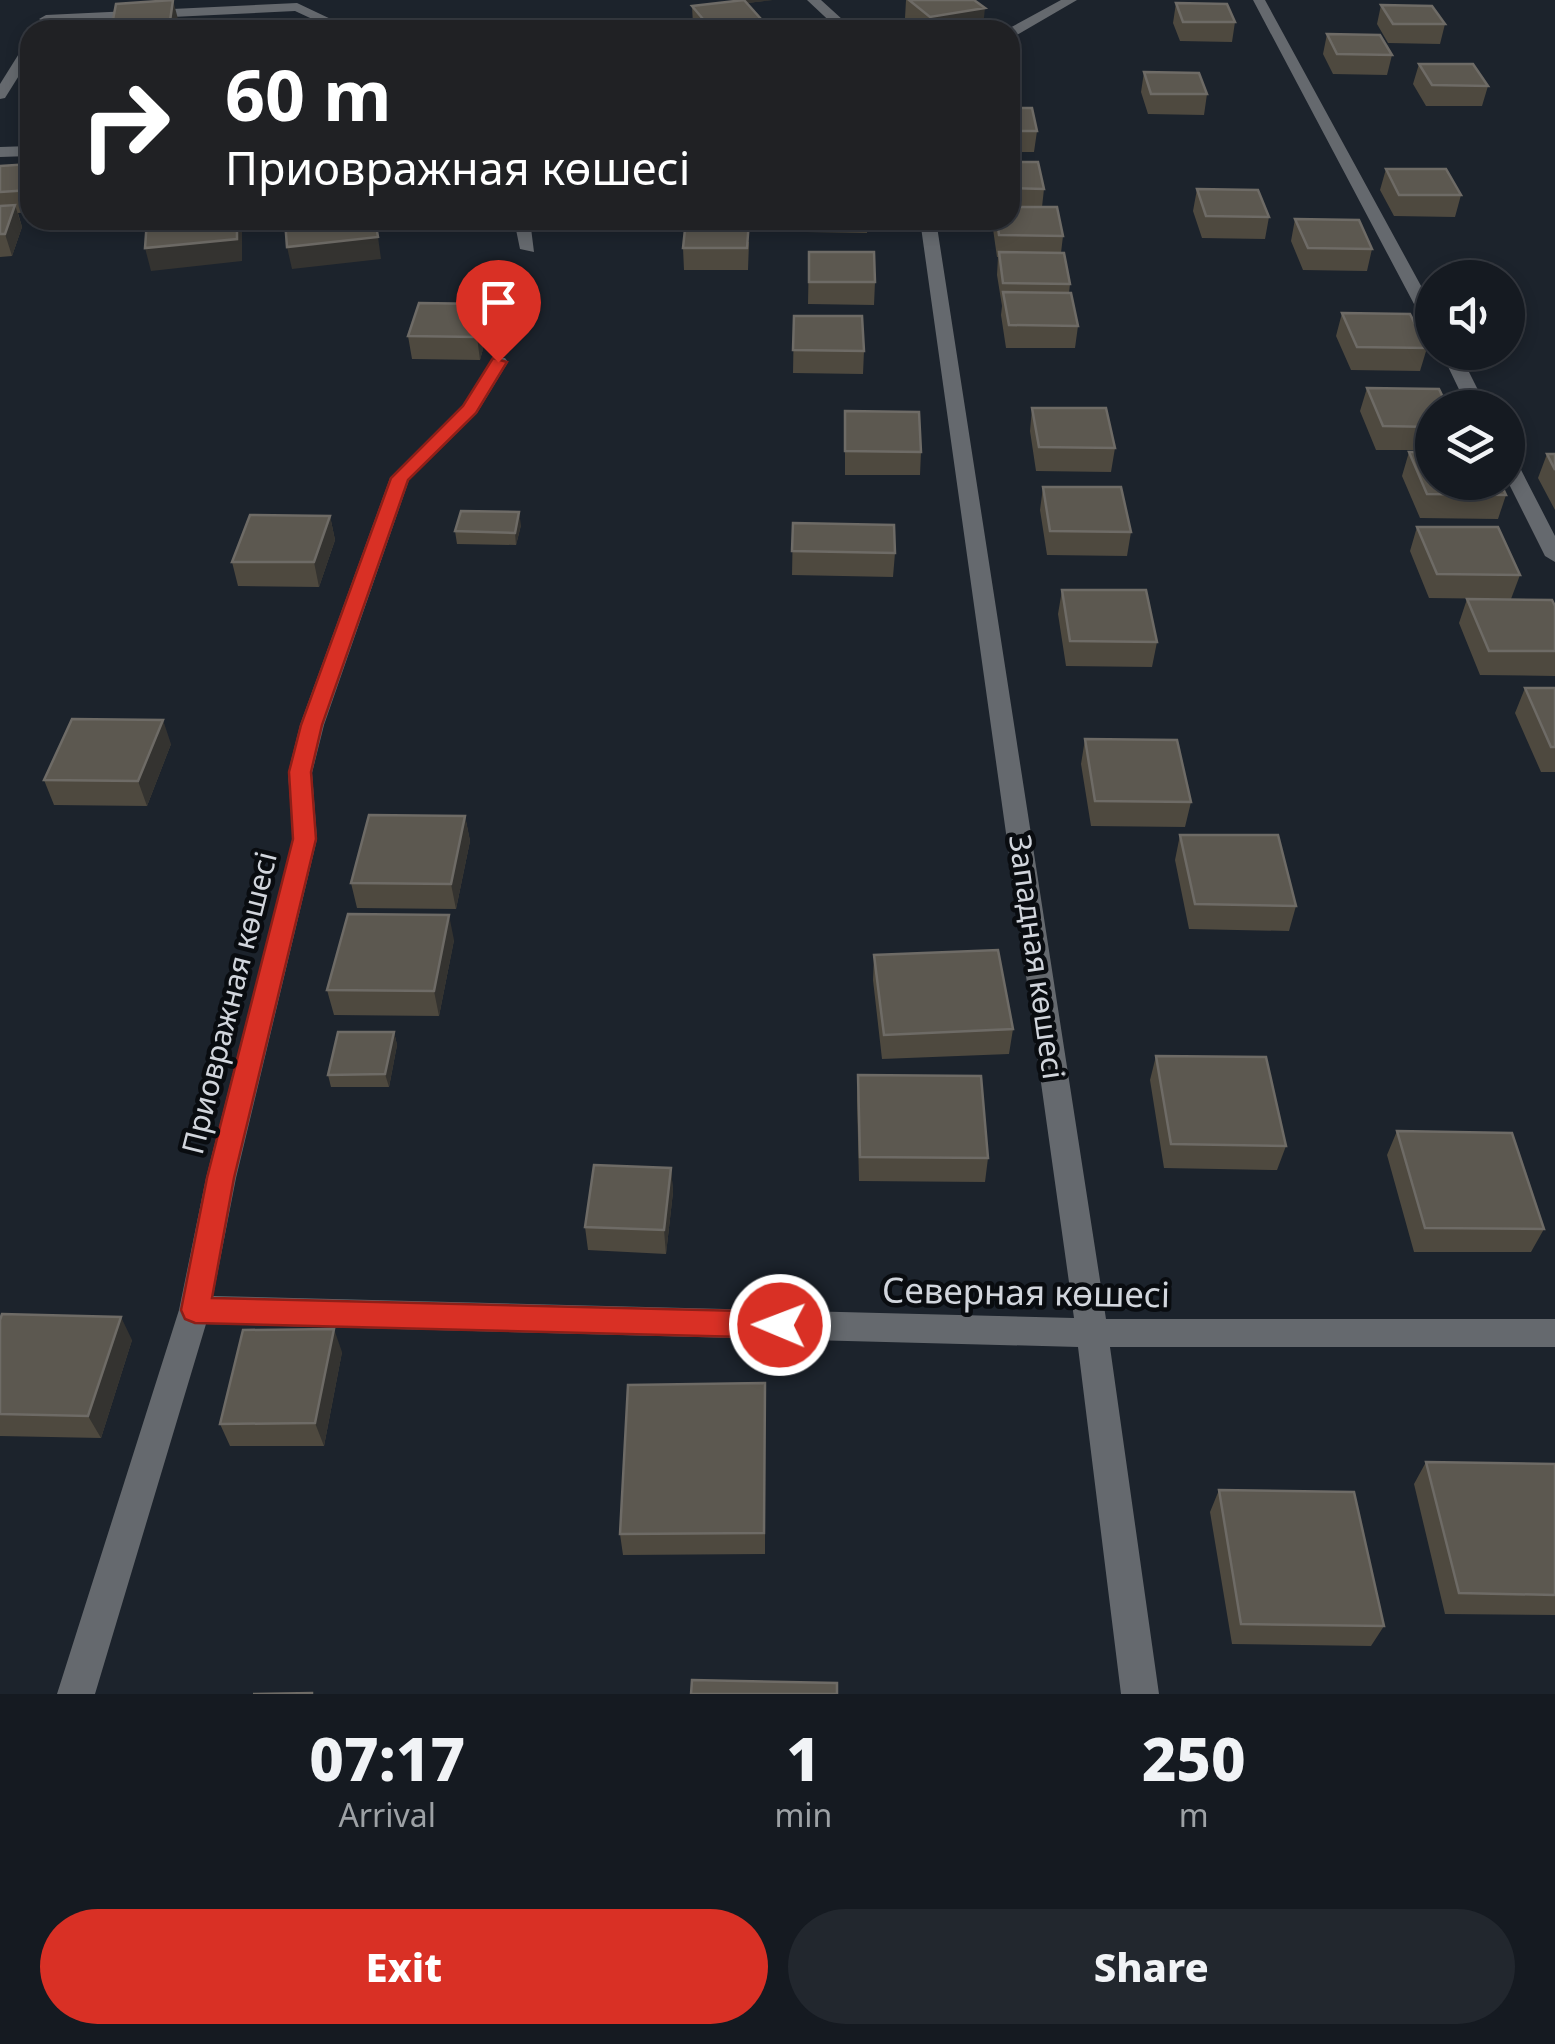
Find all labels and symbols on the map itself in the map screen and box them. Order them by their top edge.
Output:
pin [456,260,541,363]
street label: Западная көшесі [1000,832,1075,1082]
street label: Приовражная көшесі [171,847,286,1158]
street label: Северная көшесі [882,1265,1170,1318]
position arrow [728,1273,832,1377]

